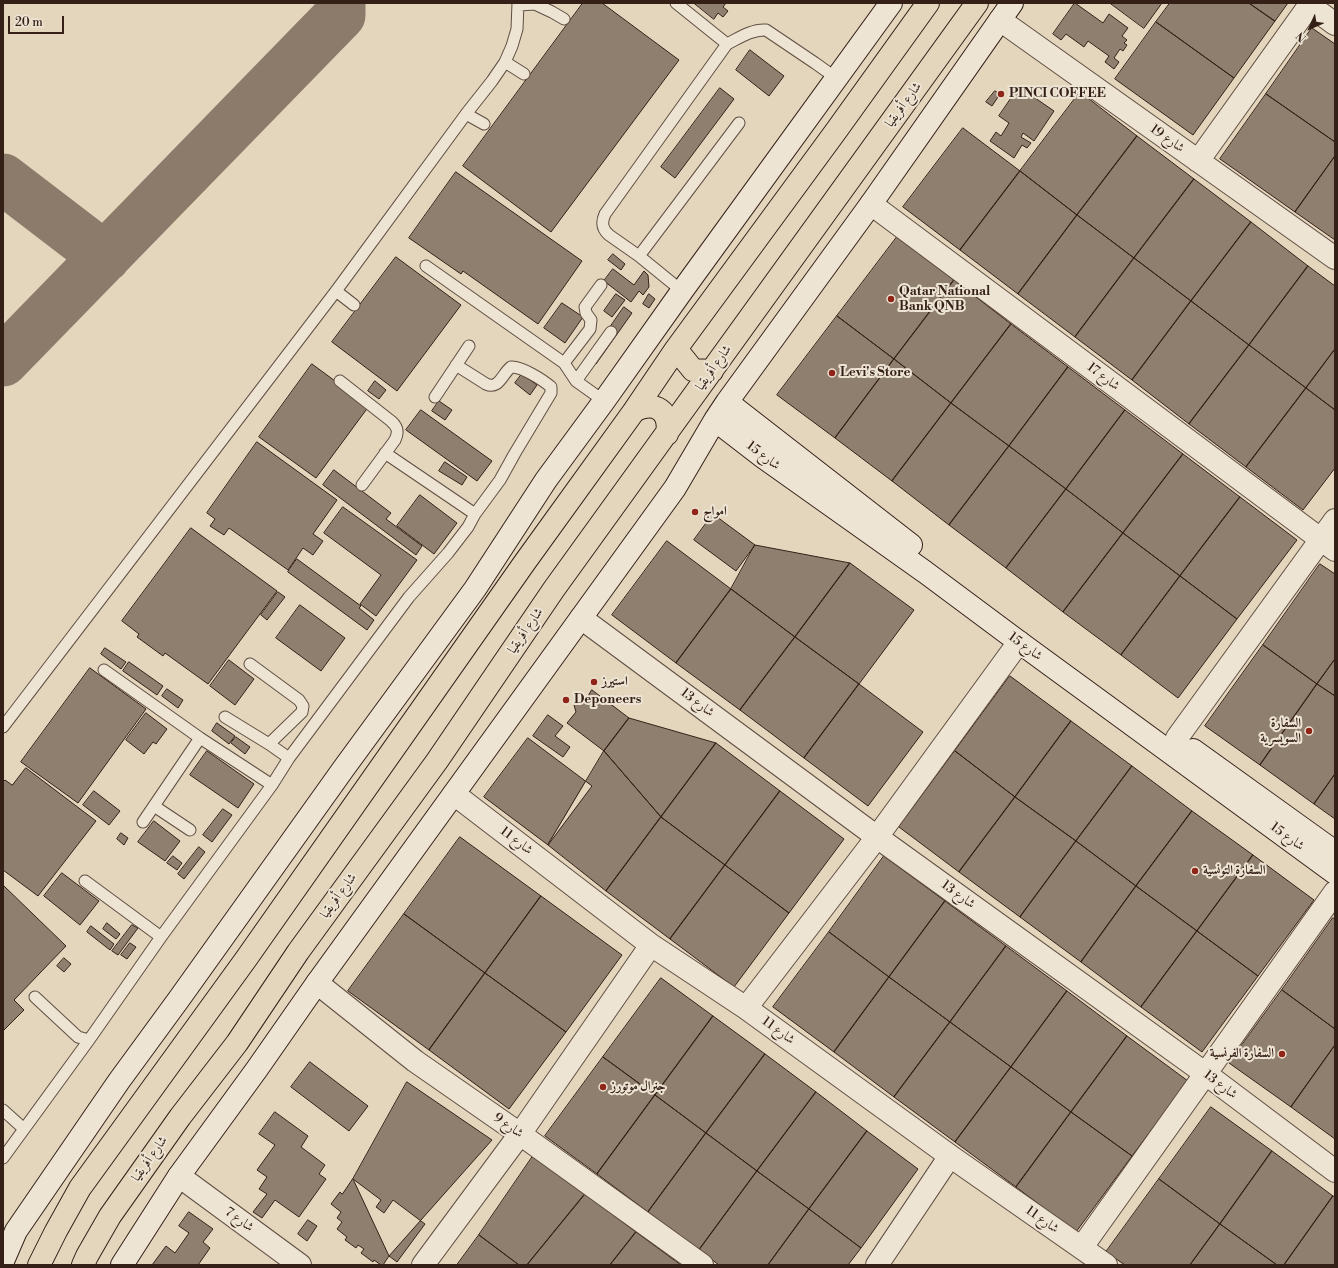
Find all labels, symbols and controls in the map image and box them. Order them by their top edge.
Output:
scale bar [10,8,66,34]
north arrow [1290,8,1330,48]
text: 20 m [15,15,43,30]
text: N [1293,28,1310,45]
street label: شارع أفريقيا [882,80,926,130]
place label: PINCI COFFEE [1009,86,1106,102]
marker: PINCI COFFEE [996,89,1006,99]
street label: شارع 19 [1147,122,1187,156]
place label: Qatar National Bank QNB [899,284,990,315]
marker: Qatar National Bank QNB [886,294,896,304]
street label: شارع أفريقيا [693,342,735,394]
street label: شارع 17 [1084,360,1122,394]
place label: Levi's Store [840,365,911,381]
marker: Levi's Store [827,368,837,378]
street label: شارع 15 [743,438,783,474]
place label: امواج [703,504,727,520]
marker: امواج [690,507,700,517]
street label: شارع أفريقيا [505,605,547,657]
street label: شارع 15 [1005,630,1045,664]
place label: استيرز [602,674,628,690]
marker: استيرز [589,677,599,687]
street label: شارع 13 [677,685,717,721]
place label: Deponeers [574,692,641,708]
marker: Deponeers [561,695,571,705]
place label: السفارة السويسرية [1260,716,1301,747]
marker: السفارة السويسرية [1304,726,1314,736]
street label: شارع 15 [1267,820,1307,854]
street label: شارع 11 [497,824,535,858]
place label: السفارة التونسية [1203,863,1266,879]
marker: السفارة التونسية [1190,866,1200,876]
street label: شارع أفريقيا [317,871,361,921]
street label: شارع 13 [938,878,978,912]
street label: شارع 11 [759,1014,797,1048]
place label: السفارة الفرنسية [1210,1046,1274,1062]
marker: السفارة الفرنسية [1277,1049,1287,1059]
street label: شارع 13 [1200,1067,1240,1103]
place label: جنرال موتورز [611,1079,666,1095]
marker: جنرال موتورز [598,1082,608,1092]
street label: شارع 9 [490,1110,526,1142]
street label: شارع أفريقيا [129,1133,171,1185]
street label: شارع 11 [1022,1203,1062,1237]
street label: شارع 7 [222,1204,256,1236]

